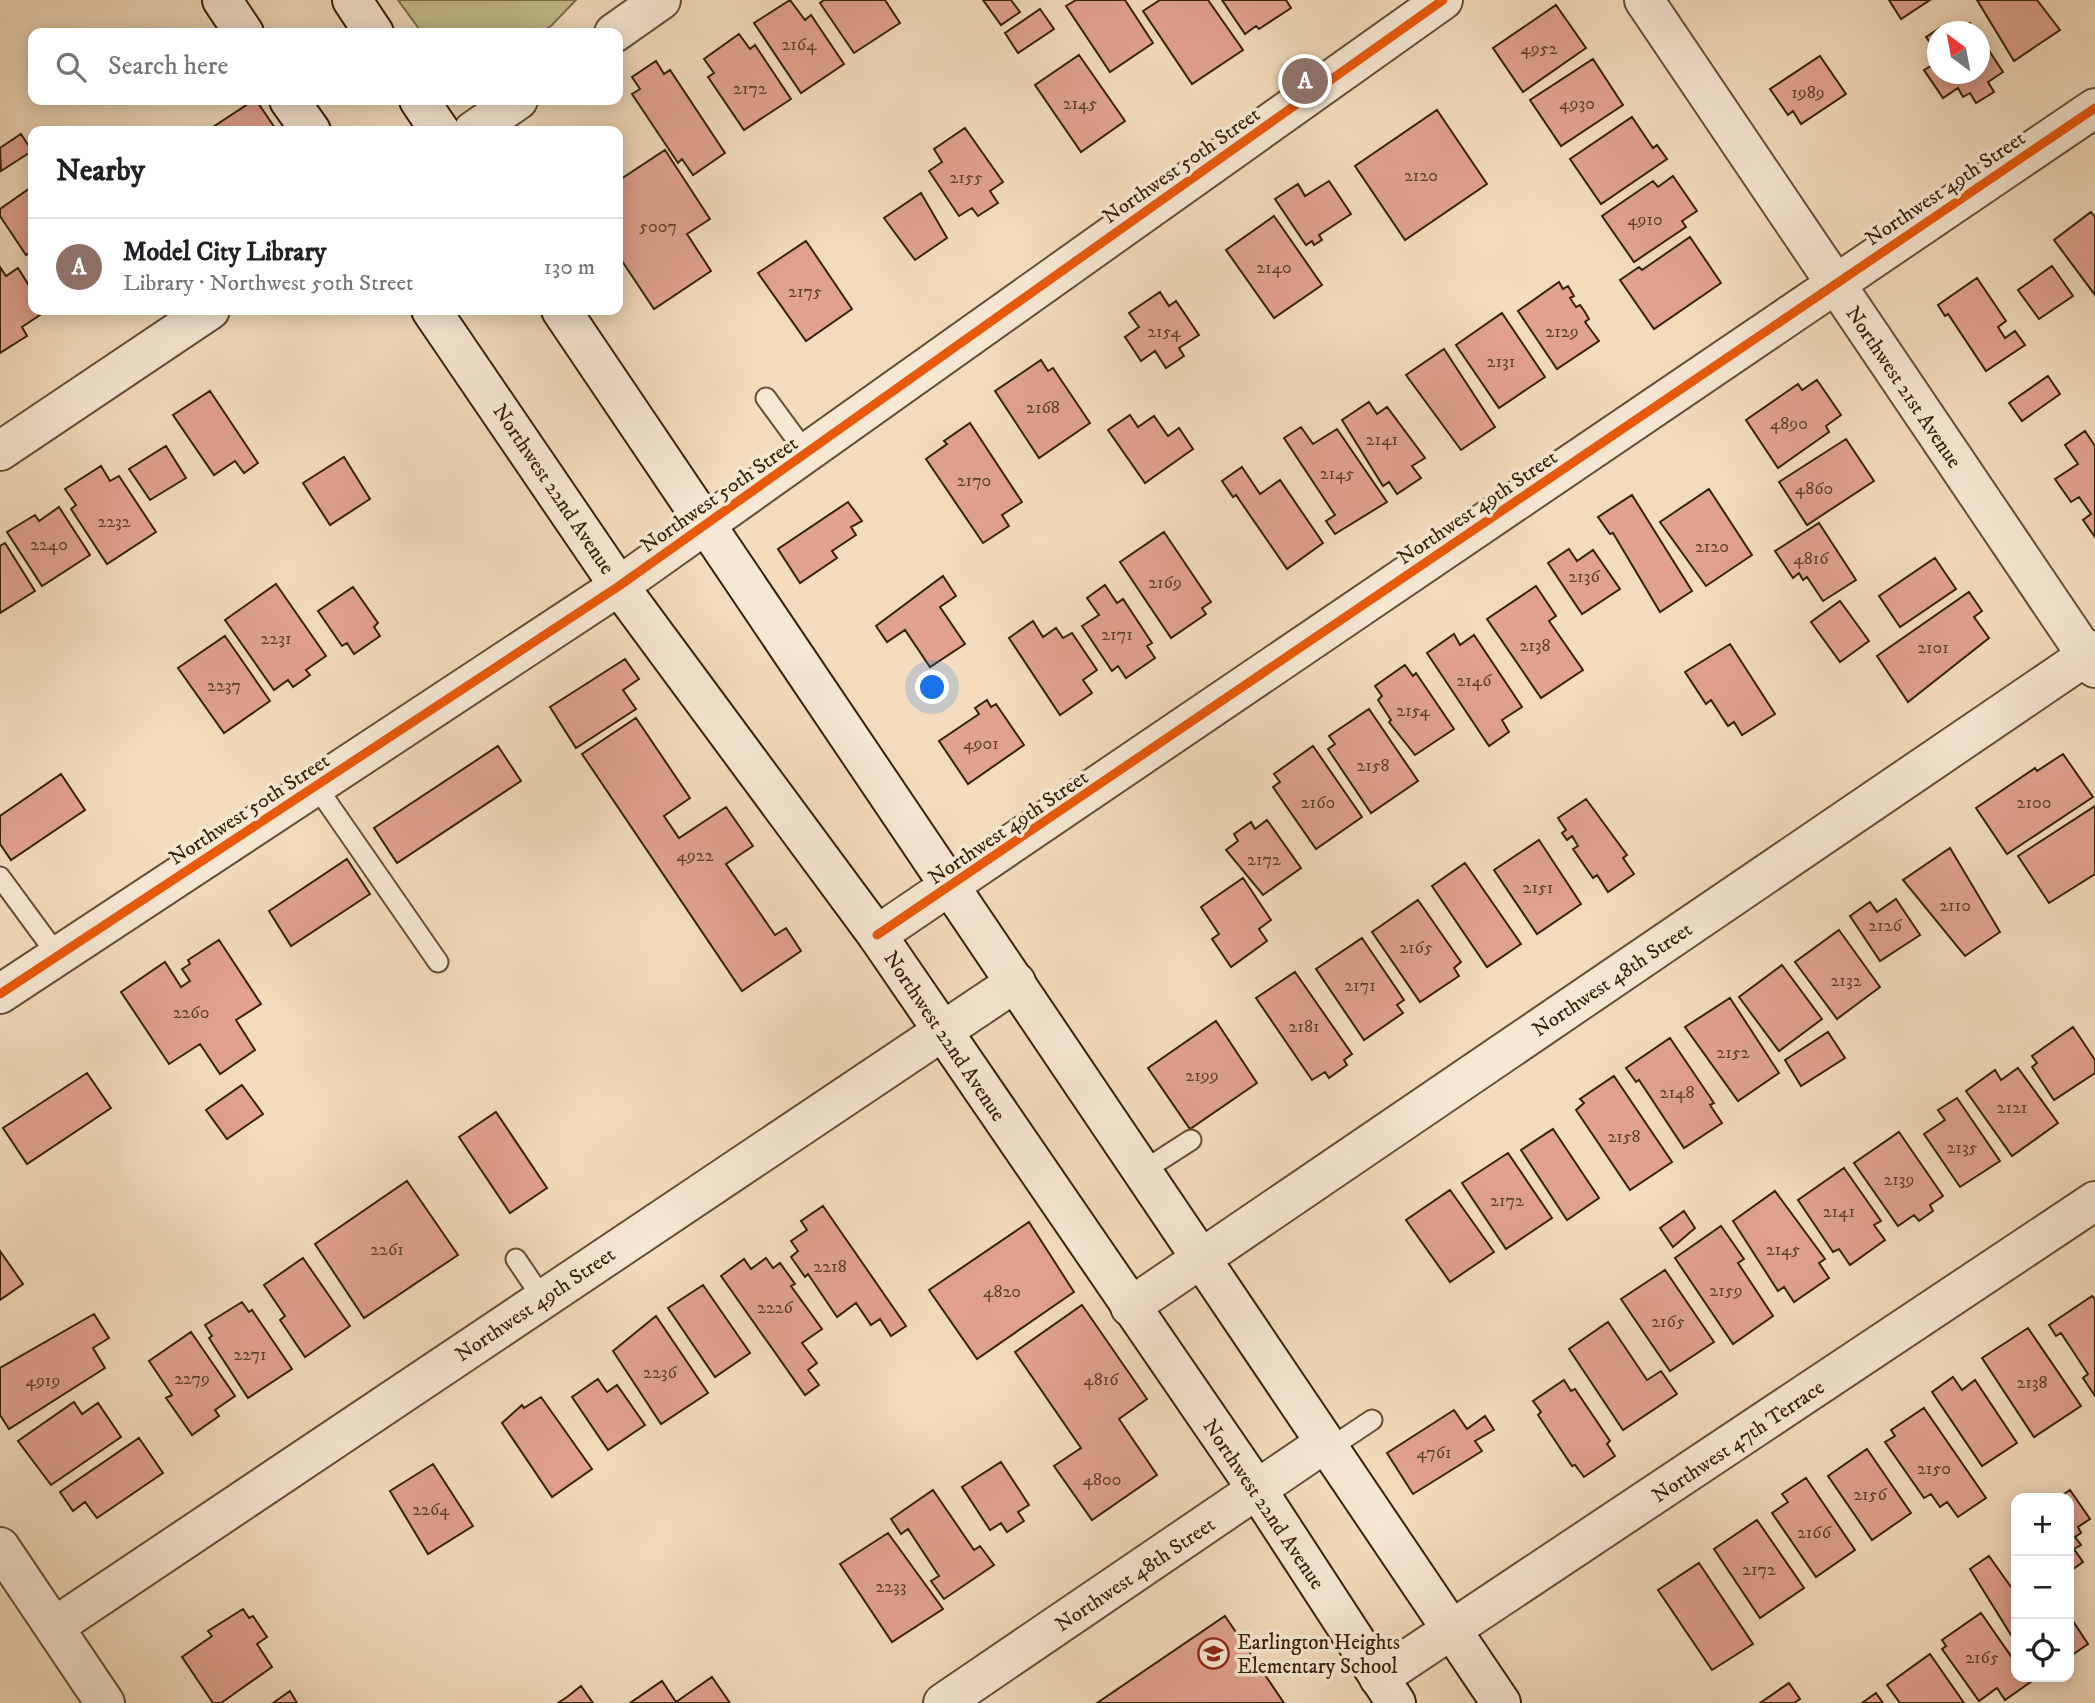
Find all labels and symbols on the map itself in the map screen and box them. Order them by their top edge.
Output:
north arrow [1927,21,1990,84]
house number: 2164 [781,34,817,56]
house number: 4952 [1520,38,1558,60]
pin: A [1282,55,1328,107]
house number: 2172 [733,78,767,100]
house number: 1989 [1791,82,1825,104]
house number: 2145 [1063,93,1097,115]
house number: 4930 [1559,93,1595,115]
street label: Northwest 50th Street [1098,102,1266,230]
street label: Northwest 49th Street [1861,126,2031,252]
house number: 2120 [1404,165,1438,187]
house number: 2155 [949,167,983,189]
house number: 4910 [1627,209,1663,231]
house number: 5007 [639,216,677,238]
house number: 2140 [1256,257,1292,279]
house number: 2175 [788,281,822,303]
street label: Northwest 21st Avenue [1839,302,1967,474]
house number: 2154 [1147,321,1181,343]
house number: 2129 [1545,321,1579,343]
house number: 2131 [1487,351,1515,373]
house number: 2168 [1026,397,1060,419]
street label: Northwest 22nd Avenue [487,399,620,580]
house number: 4890 [1770,413,1808,435]
house number: 2141 [1366,429,1398,451]
street label: Northwest 50th Street [636,431,804,559]
street label: Northwest 49th Street [1393,445,1563,571]
house number: 2145 [1320,463,1354,485]
house number: 2170 [957,470,991,492]
house number: 4860 [1795,478,1833,500]
house number: 2232 [97,511,131,533]
house number: 2240 [30,534,68,556]
house number: 2120 [1695,536,1729,558]
house number: 4816 [1793,548,1829,570]
house number: 2136 [1568,566,1600,588]
house number: 2169 [1148,572,1182,594]
house number: 2171 [1101,624,1133,646]
house number: 2231 [260,628,292,650]
house number: 2138 [1519,635,1551,657]
house number: 2101 [1917,637,1949,659]
your location [915,670,949,704]
house number: 2146 [1456,670,1492,692]
house number: 2237 [207,675,241,697]
house number: 2154 [1396,700,1430,722]
house number: 4901 [963,733,999,755]
street label: Northwest 50th Street [164,748,335,871]
house number: 2158 [1356,755,1390,777]
street label: Northwest 49th Street [924,765,1094,891]
house number: 2160 [1301,792,1335,814]
house number: 2100 [2017,792,2051,814]
house number: 4922 [676,845,714,867]
house number: 2172 [1247,849,1281,871]
house number: 2151 [1523,877,1553,899]
house number: 2110 [1939,895,1971,917]
house number: 2126 [1868,915,1902,937]
street label: Northwest 48th Street [1528,917,1698,1043]
house number: 2165 [1399,937,1433,959]
street label: Northwest 22nd Avenue [878,946,1011,1127]
house number: 2132 [1830,970,1862,992]
house number: 2171 [1344,975,1376,997]
house number: 2260 [173,1002,209,1024]
house number: 2181 [1288,1016,1320,1038]
house number: 2152 [1716,1042,1750,1064]
house number: 2199 [1185,1065,1219,1087]
house number: 2148 [1660,1082,1694,1104]
house number: 2121 [1997,1097,2027,1119]
house number: 2158 [1607,1126,1641,1148]
house number: 2135 [1946,1137,1978,1159]
house number: 2139 [1883,1169,1915,1191]
house number: 2172 [1490,1190,1524,1212]
house number: 2141 [1823,1201,1855,1223]
house number: 2261 [370,1239,404,1261]
house number: 2145 [1766,1239,1800,1261]
street label: Northwest 49th Street [451,1242,621,1368]
house number: 2218 [813,1256,847,1278]
house number: 2159 [1709,1280,1743,1302]
house number: 4820 [983,1281,1021,1303]
house number: 2226 [757,1297,794,1319]
house number: 2165 [1651,1311,1685,1333]
house number: 2271 [233,1344,267,1366]
house number: 2236 [643,1362,678,1384]
house number: 2279 [174,1368,210,1390]
house number: 4816 [1083,1369,1119,1391]
house number: 4919 [26,1370,60,1392]
house number: 2138 [2016,1372,2048,1394]
street label: Northwest 47th Terrace [1647,1374,1830,1509]
street label: Northwest 22nd Avenue [1197,1414,1330,1595]
house number: 4761 [1416,1442,1452,1464]
house number: 2150 [1917,1458,1951,1480]
house number: 4800 [1083,1469,1121,1491]
house number: 2156 [1853,1484,1887,1506]
house number: 2264 [412,1499,450,1521]
street label: Northwest 48th Street [1051,1512,1221,1638]
house number: 2166 [1797,1522,1832,1544]
house number: 2172 [1742,1559,1776,1581]
house number: 2233 [875,1576,907,1598]
place label: Earlington Heights Elementary School [1237,1630,1400,1680]
school or university icon: Earlington Heights Elementary School [1197,1637,1231,1671]
house number: 2165 [1965,1647,1999,1669]

